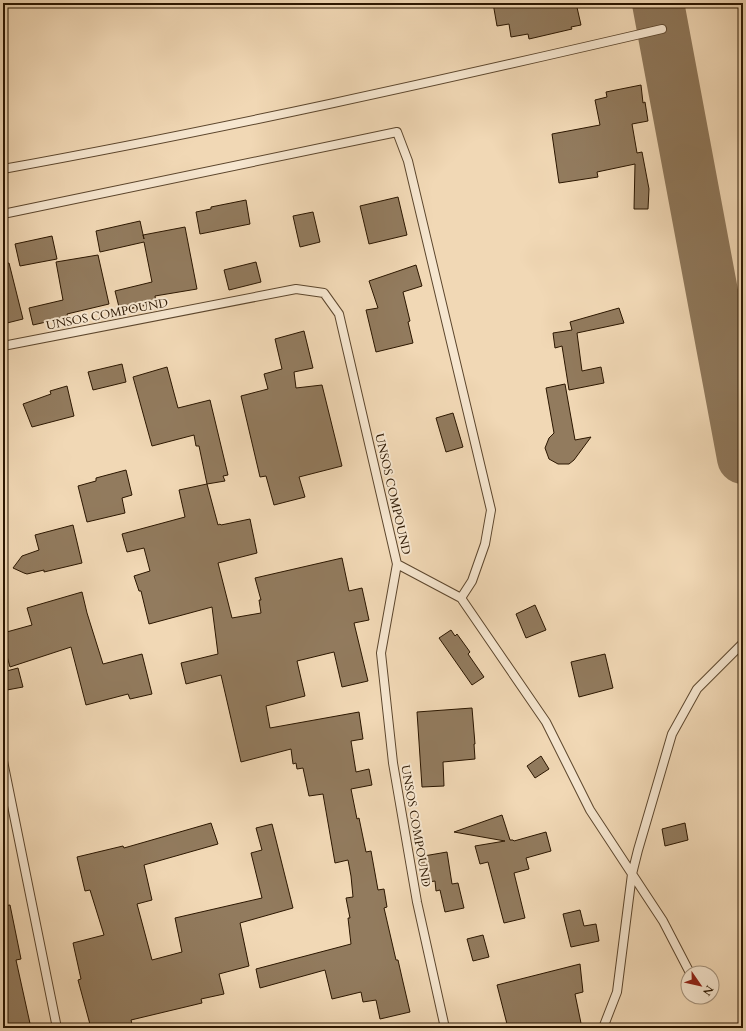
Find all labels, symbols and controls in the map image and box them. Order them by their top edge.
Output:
street label: UNSOS COMPOUND [45,294,170,334]
street label: UNSOS COMPOUND [371,432,415,556]
street label: UNSOS COMPOUND [397,764,435,889]
north arrow [680,965,720,1005]
text: N [699,982,717,999]

